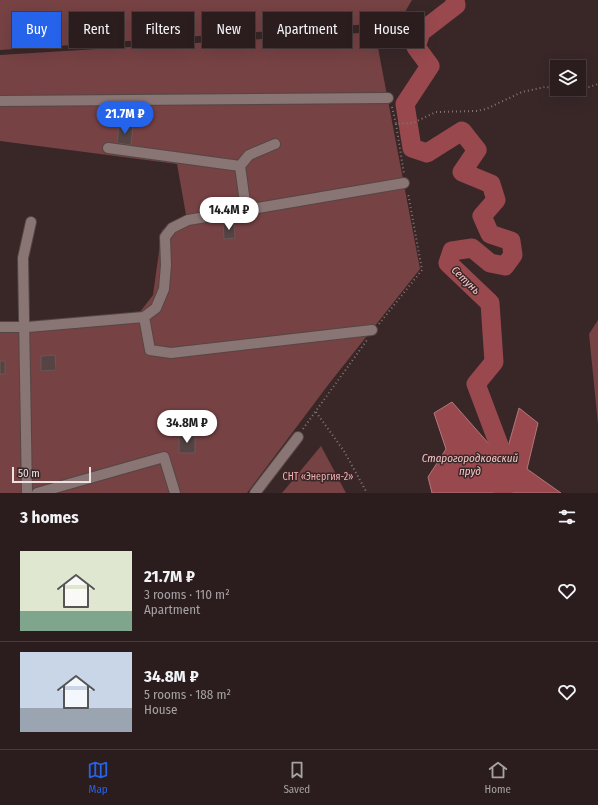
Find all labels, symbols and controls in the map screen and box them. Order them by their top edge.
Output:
chip: Buy [12,12,61,48]
chip: Rent [69,12,124,48]
chip: Filters [132,12,194,48]
chip: New [202,12,255,48]
chip: Apartment [263,12,352,48]
chip: House [360,12,424,48]
map controls [550,60,586,96]
button: layers [550,60,586,96]
pin: 21.7M ₽ [88,101,162,135]
text: 21.7M ₽ [106,106,144,121]
pin: 14.4M ₽ [192,197,266,231]
text: 14.4M ₽ [209,202,249,217]
water label: Сетунь [449,264,483,297]
pin: 34.8M ₽ [150,410,224,444]
text: 34.8M ₽ [166,415,208,430]
water label: Старогородковский пруд [422,452,518,478]
scale bar [12,465,91,484]
text: 50 m [18,467,40,480]
park label: СНТ «Энергия-2» [283,471,353,483]
icon: filters [556,506,578,528]
text: 3 homes [20,507,79,528]
text: 21.7M ₽ [144,566,195,587]
icon: home [52,567,100,615]
icon: heart [556,580,578,602]
text: 3 rooms · 110 m² [144,587,230,602]
text: Apartment [144,602,200,617]
text: 34.8M ₽ [144,666,199,687]
icon: home [52,668,100,716]
icon: heart [556,681,578,703]
text: 5 rooms · 188 m² [144,687,231,702]
text: House [144,702,178,717]
tab: Map [87,759,109,796]
tab: Saved [283,759,310,796]
tab: Home [485,759,511,796]

